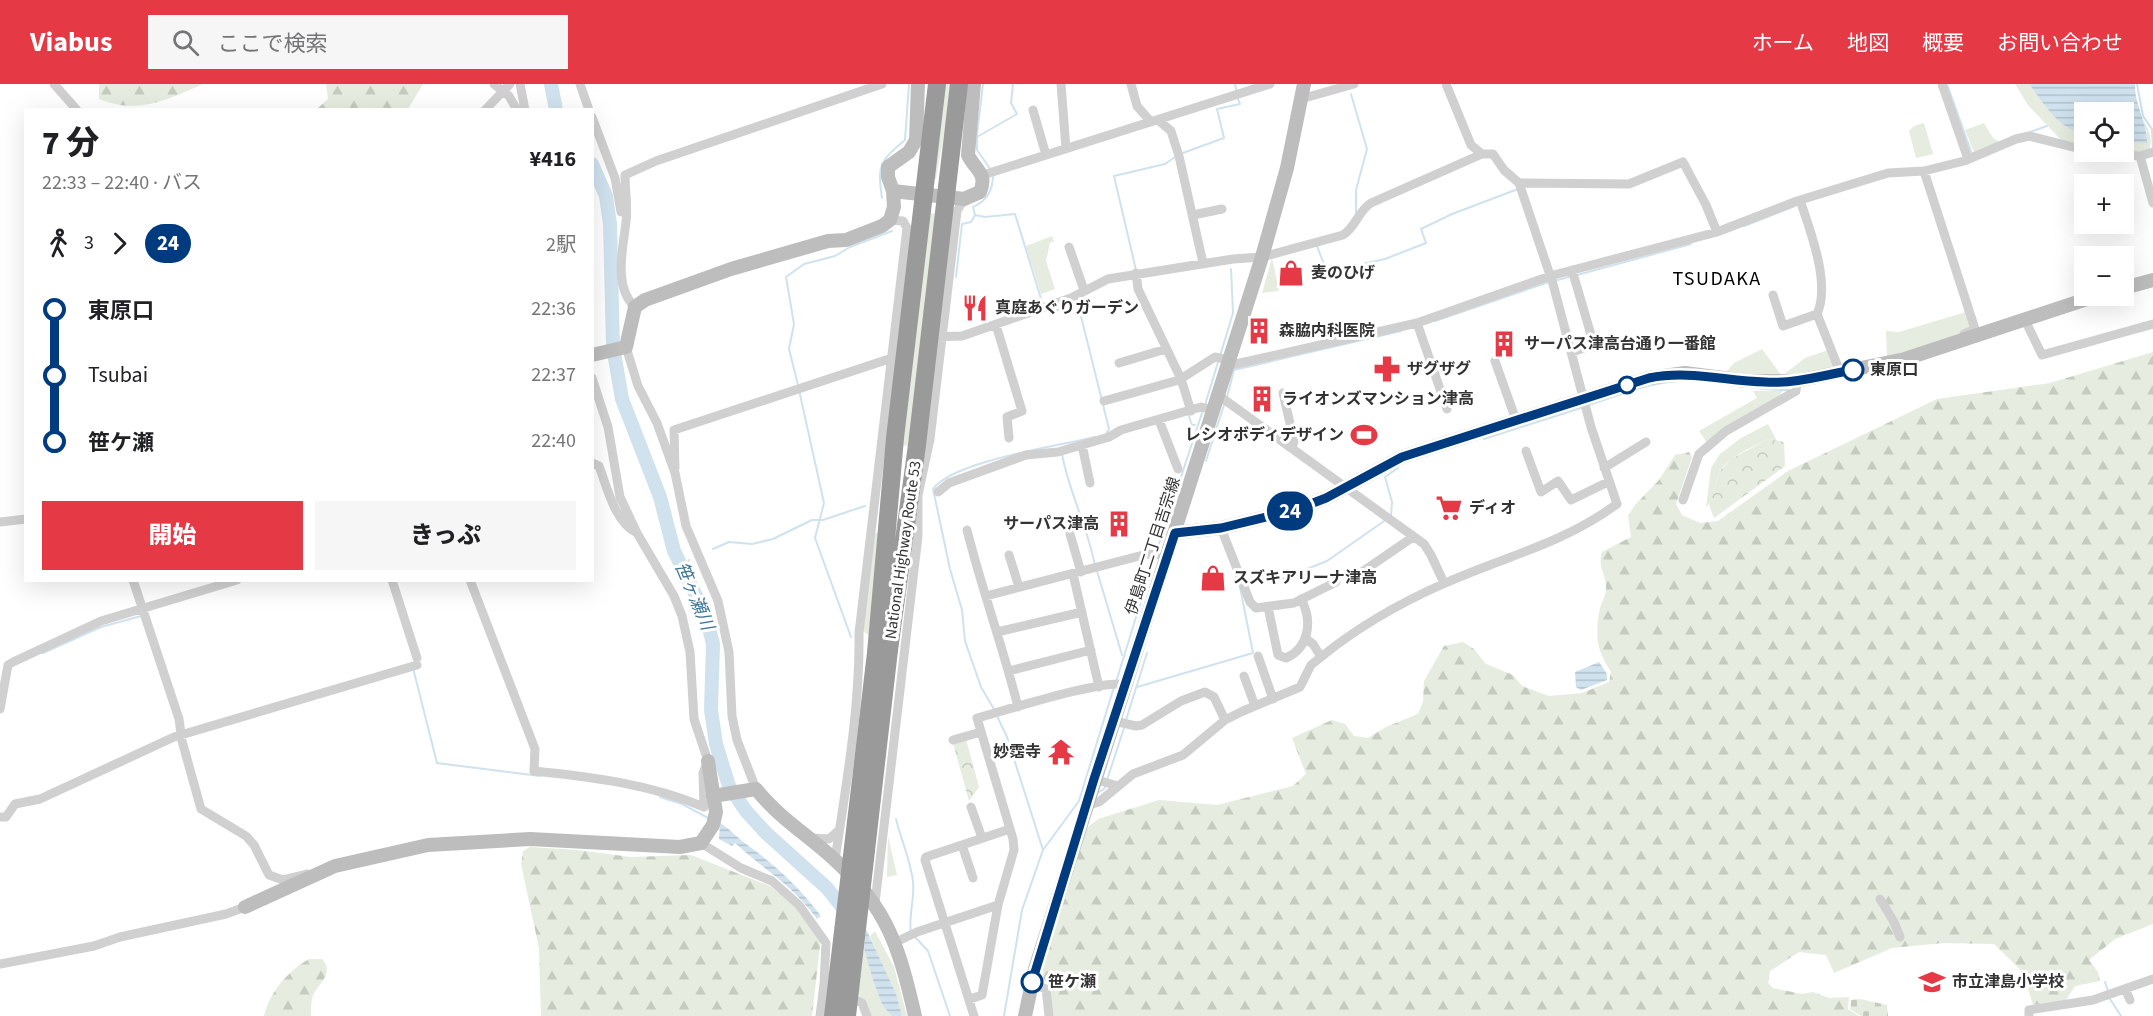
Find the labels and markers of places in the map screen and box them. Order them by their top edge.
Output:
shop icon: 麦のひげ [1276,258,1306,288]
place label: 麦のひげ [1311,262,1375,284]
restaurant icon: 真庭あぐりガーデン [960,293,990,323]
place label: 真庭あぐりガーデン [995,297,1139,319]
building icon: 森脇内科医院 [1244,316,1274,346]
place label: 森脇内科医院 [1279,320,1375,342]
building icon: サーパス津高台通り一番館 [1489,329,1519,359]
place label: サーパス津高台通り一番館 [1524,333,1716,355]
pharmacy icon: ザグザグ [1372,354,1402,384]
place label: ザグザグ [1407,358,1471,380]
marker: 東原口 [1842,359,1864,381]
place label: 東原口 [1870,359,1918,381]
unlabelled marker [1618,376,1636,394]
building icon: ライオンズマンション津高 [1247,384,1277,414]
place label: ライオンズマンション津高 [1282,388,1474,410]
sports icon: レシオボディデザイン [1349,420,1379,450]
place label: レシオボディデザイン [1185,424,1344,446]
supermarket icon: ディオ [1434,493,1464,523]
place label: ディオ [1469,497,1516,519]
building icon: サーパス津高 [1104,509,1134,539]
place label: サーパス津高 [1003,513,1099,535]
shop icon: スズキアリーナ津高 [1198,563,1228,593]
place label: スズキアリーナ津高 [1233,567,1377,589]
temple icon: 妙霑寺 [1046,737,1076,767]
place label: 妙霑寺 [993,741,1041,763]
school or university icon: 市立津島小学校 [1917,967,1947,997]
marker: 笹ケ瀬 [1021,971,1043,993]
place label: 笹ケ瀬 [1048,971,1096,993]
place label: 市立津島小学校 [1952,971,2064,993]

